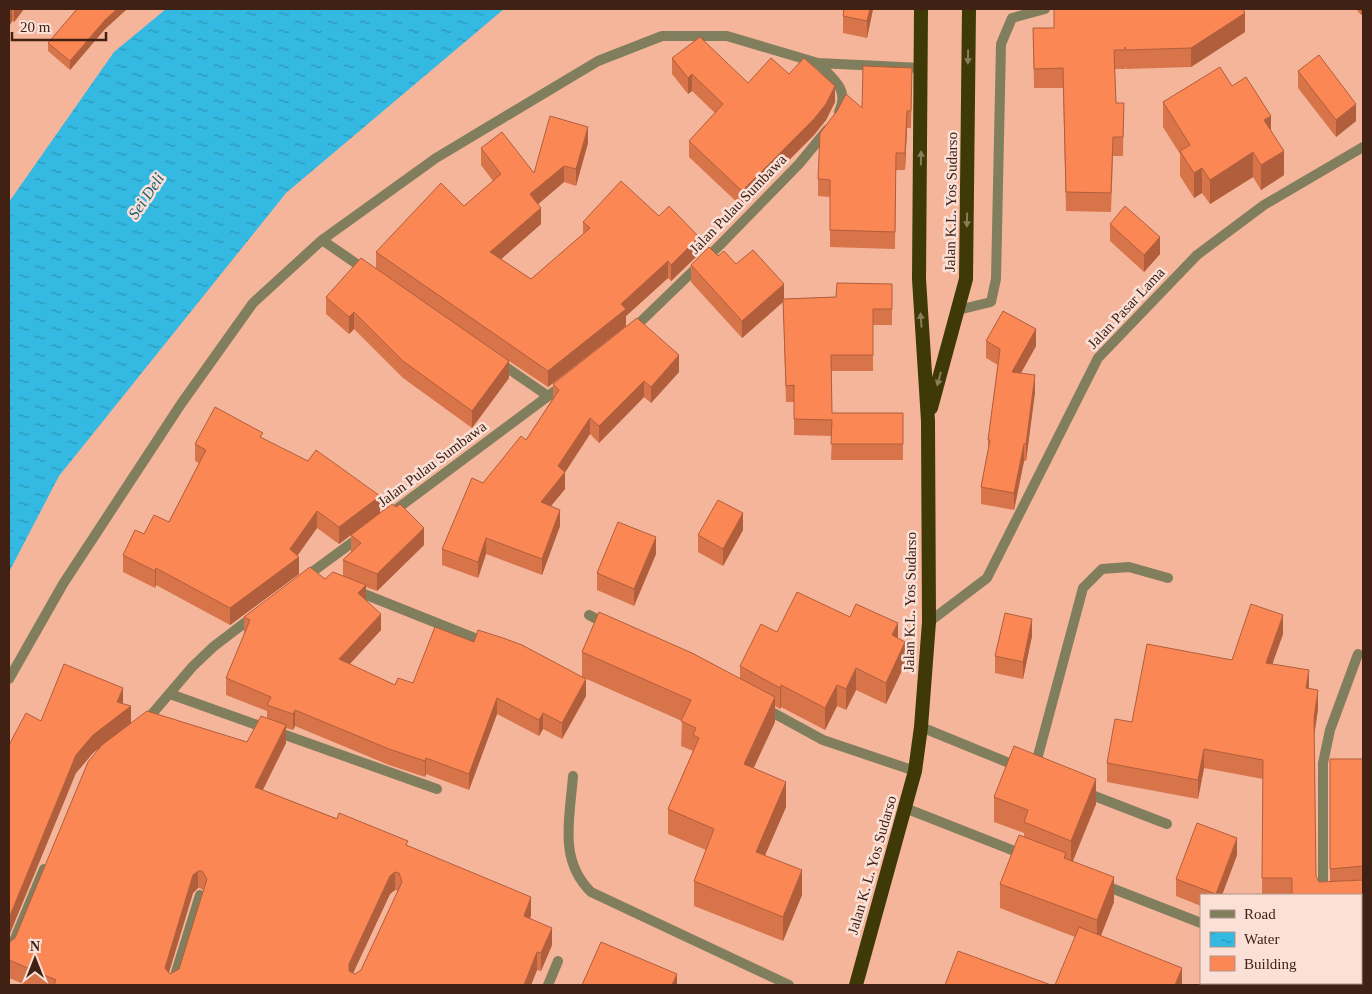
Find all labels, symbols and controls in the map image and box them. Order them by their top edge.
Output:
scale bar [12,10,106,42]
text: 20 m [20,19,51,35]
one-way arrow [964,50,972,66]
street label: Jalan K.L. Yos Sudarso [942,132,960,272]
one-way arrow [917,149,925,165]
street label: Jalan Pulau Sumbawa [687,151,790,257]
water label: Sei Deli [125,170,167,222]
one-way arrow [963,212,971,228]
street label: Jalan Pasar Lama [1084,264,1168,352]
one-way arrow [917,312,925,328]
one-way arrow [935,371,943,386]
street label: Jalan Pulau Sumbawa [375,418,490,510]
street label: Jalan K.L. Yos Sudarso [901,532,919,672]
street label: Jalan K. L. Yos Sudarso [844,794,900,936]
legend [1200,894,1362,984]
text: Road [1244,906,1276,922]
text: Water [1244,931,1279,947]
north arrow [10,934,60,984]
text: N [30,939,40,954]
text: Building [1244,956,1297,972]

